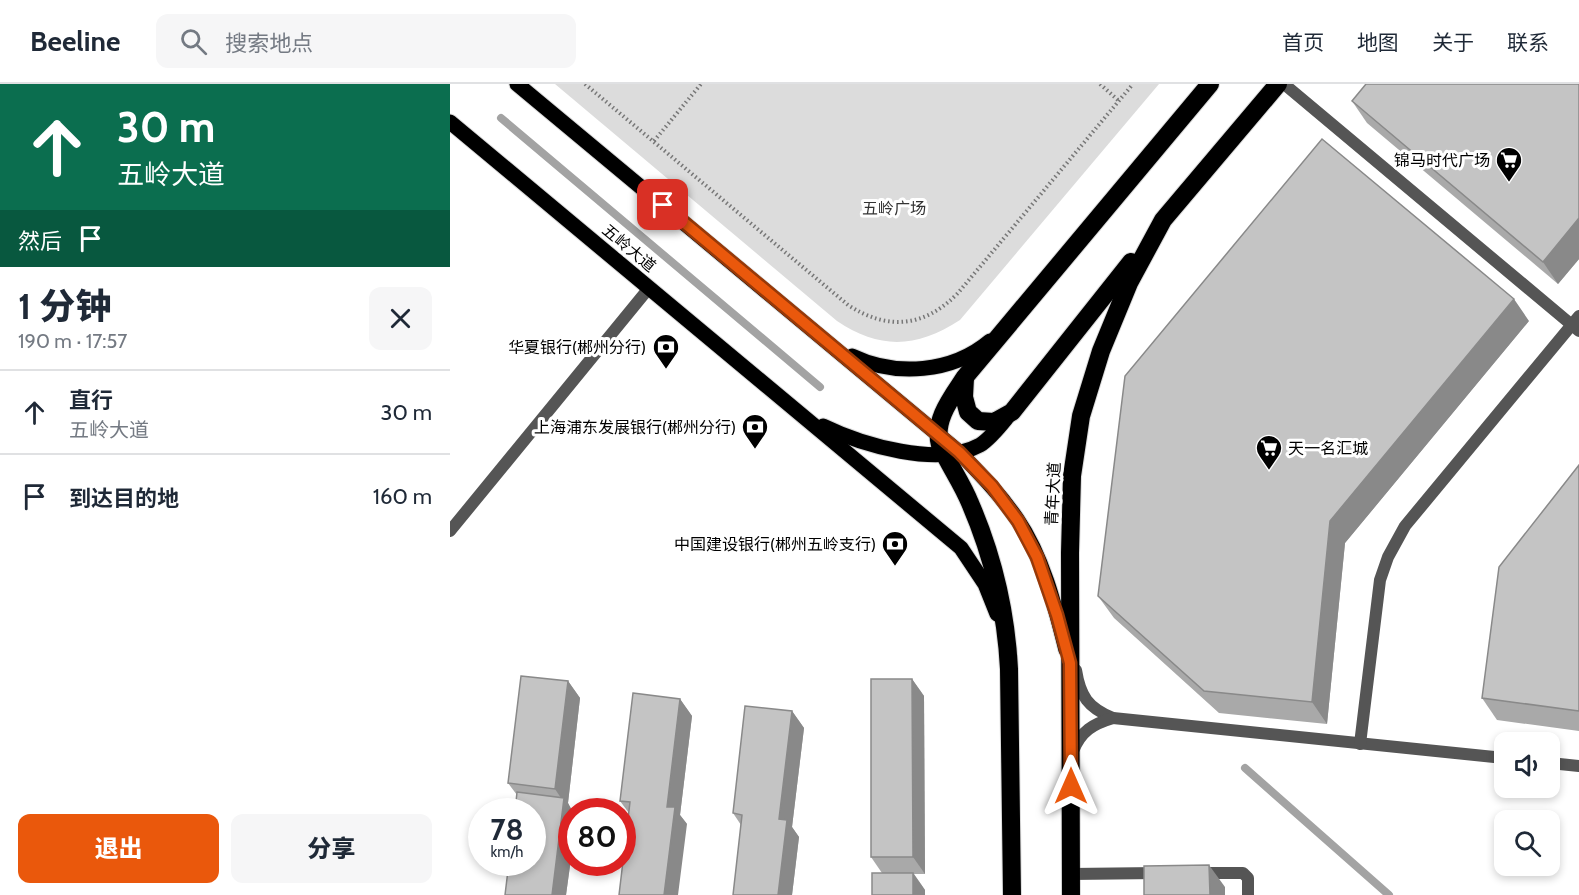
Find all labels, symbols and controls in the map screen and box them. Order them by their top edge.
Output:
search box [156,14,576,68]
text: Beeline [30,24,120,58]
icon: search [177,25,210,58]
text: 搜索地点 [225,30,313,57]
text: 首页 [1282,30,1324,55]
text: 地图 [1357,30,1399,55]
text: 关于 [1432,30,1474,55]
text: 联系 [1507,30,1549,55]
text: 30 m [117,101,215,153]
icon: ahead [18,108,96,186]
supermarket icon: 锦马时代广场 [1494,145,1524,183]
place label: 锦马时代广场 [1394,151,1490,170]
text: 五岭大道 [117,158,225,191]
pin [637,179,688,230]
icon: arrive [646,188,679,221]
park label: 五岭广场 [862,199,926,218]
street label: 五岭大道 [598,220,660,276]
icon: arrive [74,222,107,255]
text: 然后 [18,228,62,255]
text: 1 分钟 [18,284,111,328]
button: close [369,287,432,350]
text: 190 m · 17:57 [18,329,127,353]
bank icon: 华夏银行(郴州分行) [651,332,681,370]
place label: 华夏银行(郴州分行) [508,338,646,357]
text: 直行 [69,387,113,414]
icon: ahead [18,396,51,429]
text: 30 m [380,399,432,426]
bank icon: 上海浦东发展银行(郴州分行) [740,412,770,450]
text: 五岭大道 [69,418,149,442]
place label: 上海浦东发展银行(郴州分行) [534,418,736,437]
supermarket icon: 天一名汇城 [1254,433,1284,471]
place label: 天一名汇城 [1288,439,1368,458]
street label: 青年大道 [1042,462,1064,526]
icon: arrive [18,480,51,513]
text: 160 m [373,483,432,510]
text: 到达目的地 [69,485,179,512]
bank icon: 中国建设银行(郴州五岭支行) [880,529,910,567]
place label: 中国建设银行(郴州五岭支行) [674,535,876,554]
map controls [1494,732,1560,876]
button: sound [1494,732,1560,798]
position arrow [1039,754,1103,818]
speed limit sign: 80 [558,798,636,876]
button: search [1494,810,1560,876]
text: 78 [490,811,524,848]
button: 退出 [18,814,219,883]
button: 分享 [231,814,432,883]
text: km/h [491,843,523,861]

